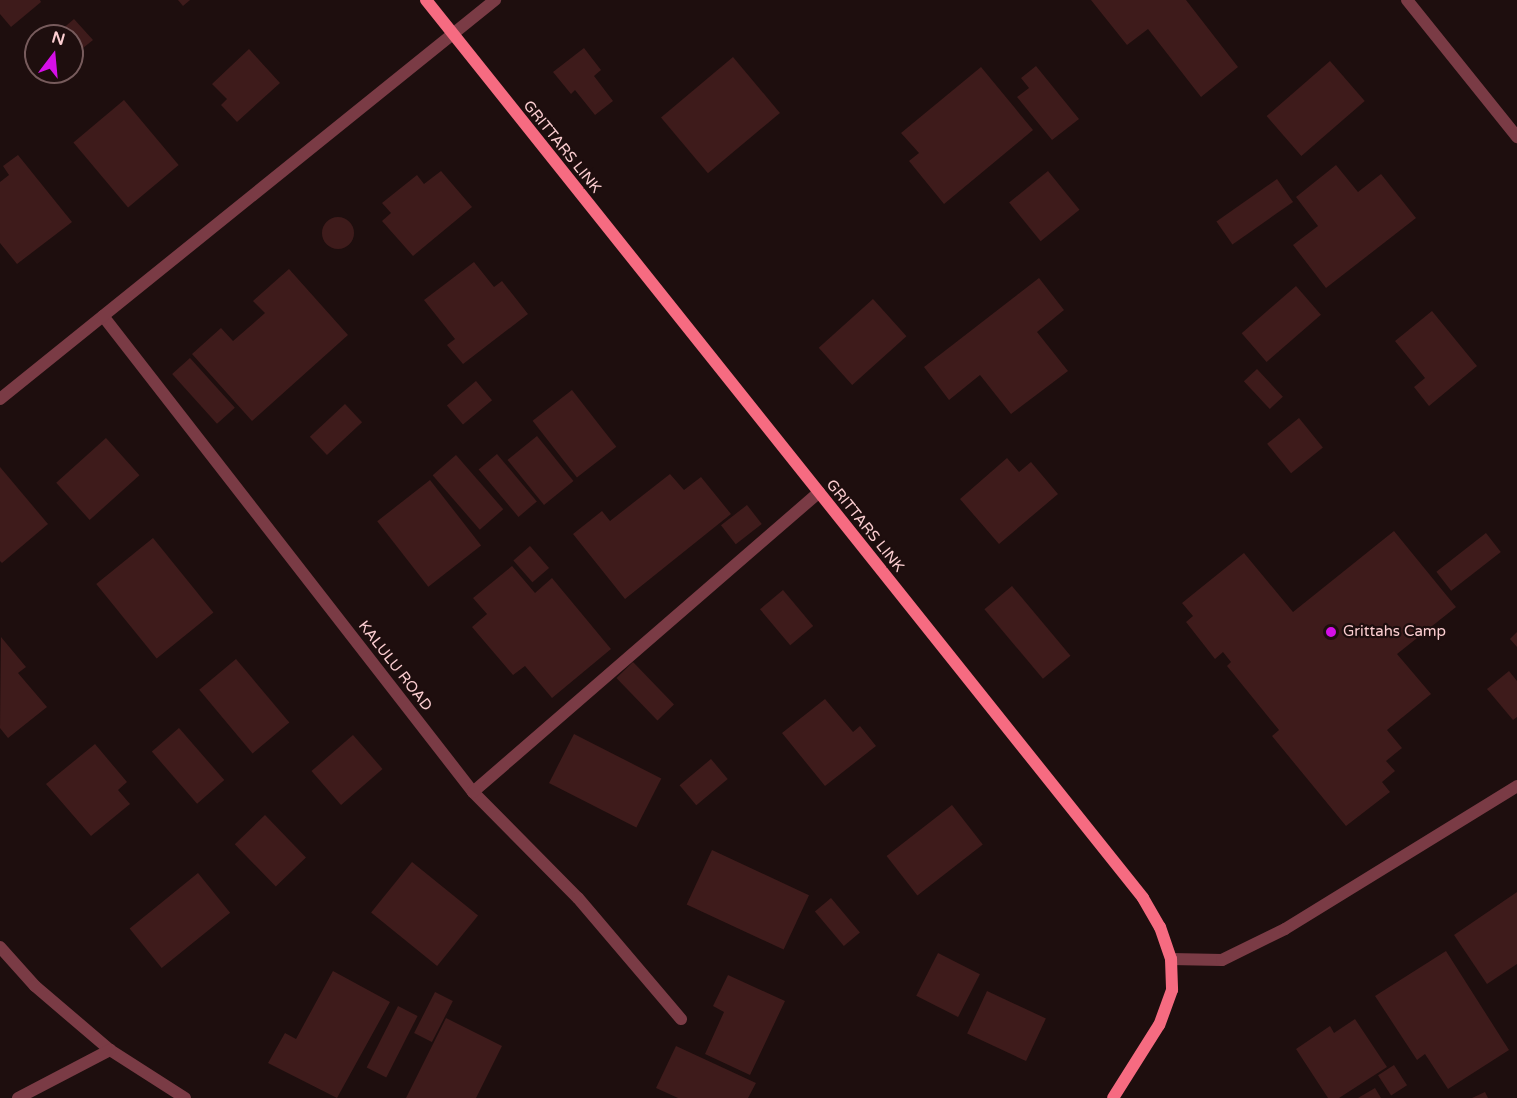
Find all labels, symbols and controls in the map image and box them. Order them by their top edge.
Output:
north arrow [24,24,84,84]
text: N [49,27,67,50]
street label: GRITTARS LINK [519,97,605,197]
street label: GRITTARS LINK [822,476,908,576]
street label: KALULU ROAD [354,617,436,715]
place label: Grittahs Camp [1343,623,1446,641]
marker: Grittahs Camp [1324,625,1338,639]

